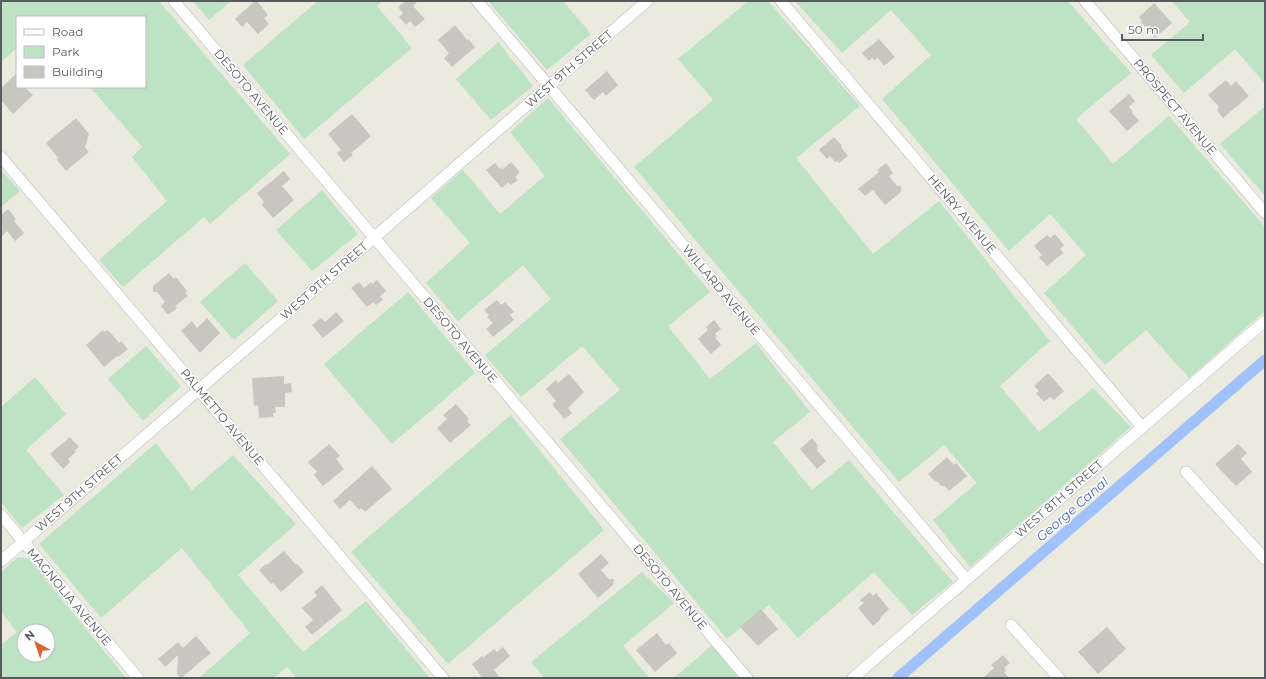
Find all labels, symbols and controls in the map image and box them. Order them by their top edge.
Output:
legend [16,16,146,88]
scale bar [1122,16,1203,42]
text: 50 m [1128,22,1159,37]
text: Road [52,24,83,39]
street label: WEST 9TH STREET [522,26,616,111]
text: Park [52,44,80,59]
street label: DESOTO AVENUE [211,46,291,137]
street label: PROSPECT AVENUE [1131,55,1220,158]
text: Building [52,64,103,79]
street label: HENRY AVENUE [925,171,1000,256]
street label: WEST 9TH STREET [277,238,371,323]
street label: WILLARD AVENUE [679,242,763,338]
street label: DESOTO AVENUE [420,294,500,385]
street label: PALMETTO AVENUE [177,365,267,468]
street label: WEST 9TH STREET [32,450,126,535]
street label: WEST 8TH STREET [1012,456,1106,541]
water label: George Canal [1033,473,1112,545]
street label: DESOTO AVENUE [630,541,710,632]
street label: MAGNOLIA AVENUE [24,545,114,649]
north arrow [16,623,56,663]

